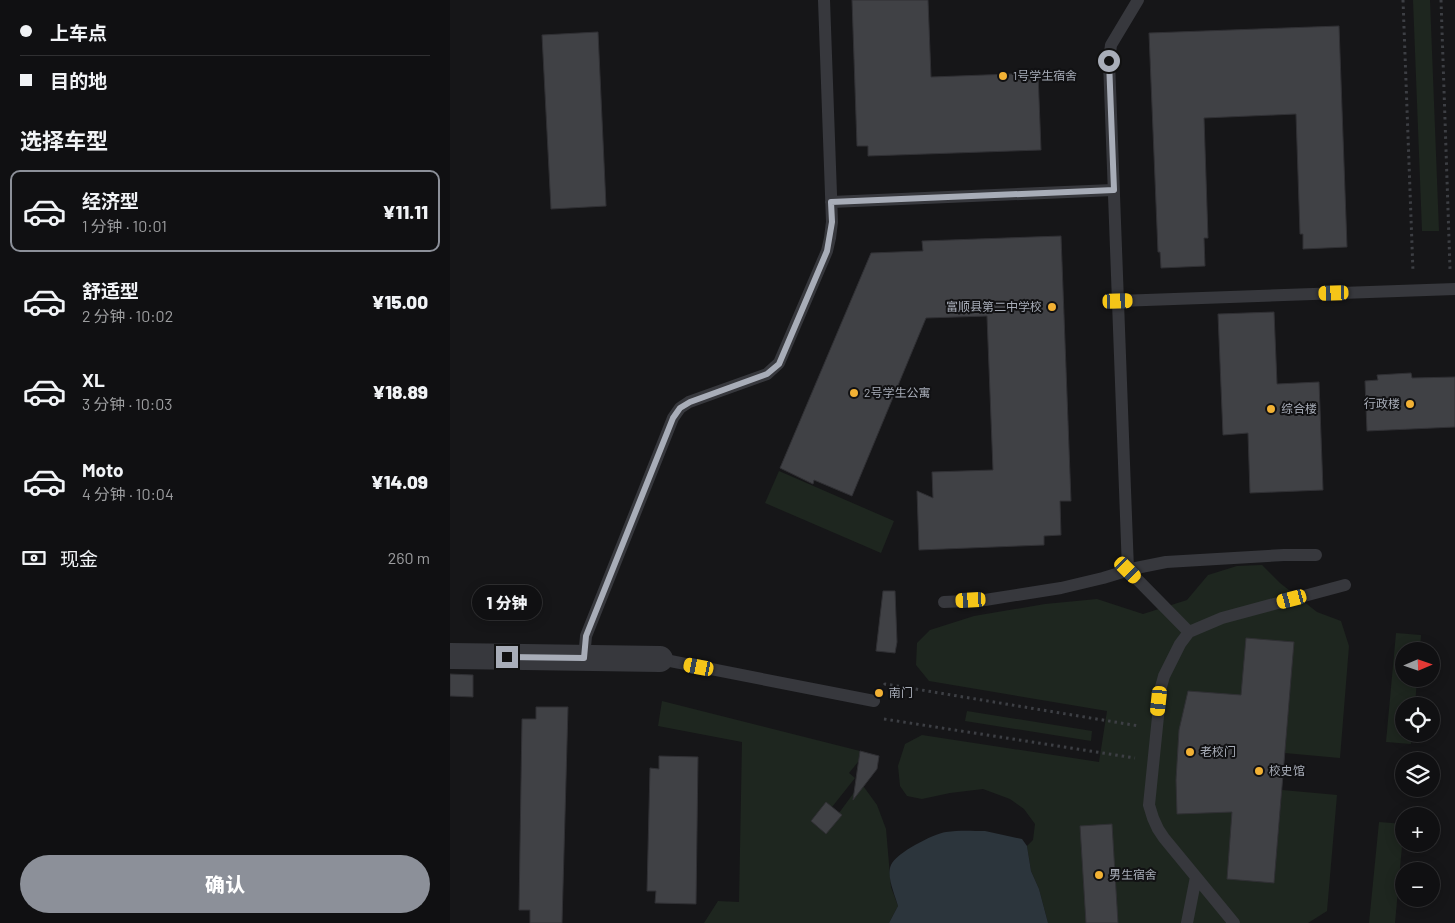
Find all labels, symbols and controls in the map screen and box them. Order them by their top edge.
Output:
text: 上车点 [50,21,107,44]
route start [1098,50,1120,72]
place label: 1号学生宿舍 [1013,68,1077,82]
text: 目的地 [50,69,107,92]
marker: 1号学生宿舍 [997,70,1009,82]
text: 选择车型 [20,127,108,153]
icon: car [22,189,67,234]
text: 经济型 [82,189,139,212]
text: ¥11.11 [383,200,428,223]
text: 1 分钟 · 10:01 [82,216,167,235]
icon: car [22,279,67,324]
text: 舒适型 [82,279,139,302]
car [1318,285,1349,301]
text: ¥15.00 [372,290,428,313]
car [1102,293,1133,309]
place label: 富顺县第二中学校 [946,299,1042,313]
marker: 富顺县第二中学校 [1046,301,1058,313]
text: 2 分钟 · 10:02 [82,306,173,325]
text: XL [82,368,105,391]
icon: car [22,369,67,414]
text: ¥18.89 [372,380,428,403]
place label: 2号学生公寓 [864,385,930,399]
marker: 2号学生公寓 [848,387,860,399]
text: 3 分钟 · 10:03 [82,394,173,413]
place label: 行政楼 [1364,396,1400,410]
marker: 行政楼 [1404,398,1416,410]
place label: 综合楼 [1281,401,1317,415]
marker: 综合楼 [1265,403,1277,415]
text: Moto [82,458,124,481]
icon: car [22,459,67,504]
text: ¥14.09 [371,470,428,493]
text: 4 分钟 · 10:04 [82,484,174,503]
icon: cash [20,544,48,572]
text: 现金 [60,547,98,570]
text: 260 m [388,548,430,567]
car [1112,554,1143,586]
callout: 1 分钟 [472,584,542,620]
car [1275,588,1308,610]
car [955,592,986,608]
text: 1 分钟 [487,593,527,612]
north arrow [1395,642,1440,688]
map controls [1395,642,1440,907]
route end [496,646,518,668]
car [682,657,715,677]
place label: 南门 [889,685,913,699]
car [1149,685,1168,717]
marker: 南门 [873,687,885,699]
button: locate [1395,697,1440,742]
place label: 老校门 [1200,744,1236,758]
marker: 老校门 [1184,746,1196,758]
button: layers [1395,752,1440,797]
place label: 校史馆 [1269,763,1305,777]
marker: 校史馆 [1253,765,1265,777]
button: + [1395,807,1440,852]
button: 确认 [20,855,430,913]
button: − [1395,862,1440,907]
place label: 男生宿舍 [1109,867,1157,881]
marker: 男生宿舍 [1093,869,1105,881]

